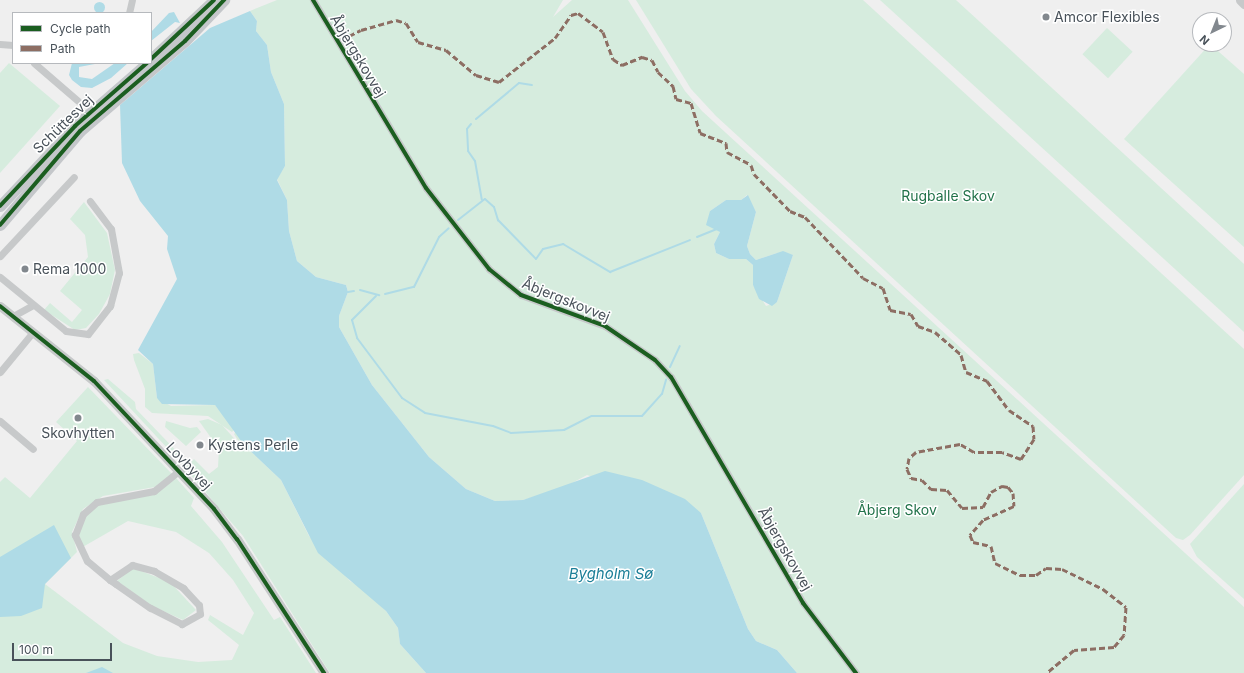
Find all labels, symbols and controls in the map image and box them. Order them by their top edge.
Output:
place label: Amcor Flexibles [1054,9,1160,25]
legend [12,12,152,64]
street label: Åbjergskovvej [327,12,389,100]
marker: Amcor Flexibles [1041,12,1051,22]
north arrow [1192,12,1232,52]
text: Cycle path [50,21,111,36]
text: N [1197,32,1212,48]
text: Path [50,41,75,56]
street label: Schüttesvej [29,91,97,157]
park label: Rugballe Skov [901,188,995,204]
place label: Rema 1000 [33,261,106,277]
marker: Rema 1000 [20,264,30,274]
street label: Åbjergskovvej [520,275,612,325]
marker: Skovhytten [73,413,83,423]
place label: Skovhytten [41,425,115,441]
place label: Kystens Perle [208,437,298,453]
street label: Lovbyvej [163,439,215,493]
marker: Kystens Perle [195,440,205,450]
park label: Åbjerg Skov [857,502,937,518]
street label: Åbjergskovvej [754,504,816,594]
water label: Bygholm Sø [569,565,653,583]
scale bar [14,635,114,661]
text: 100 m [19,642,53,657]

